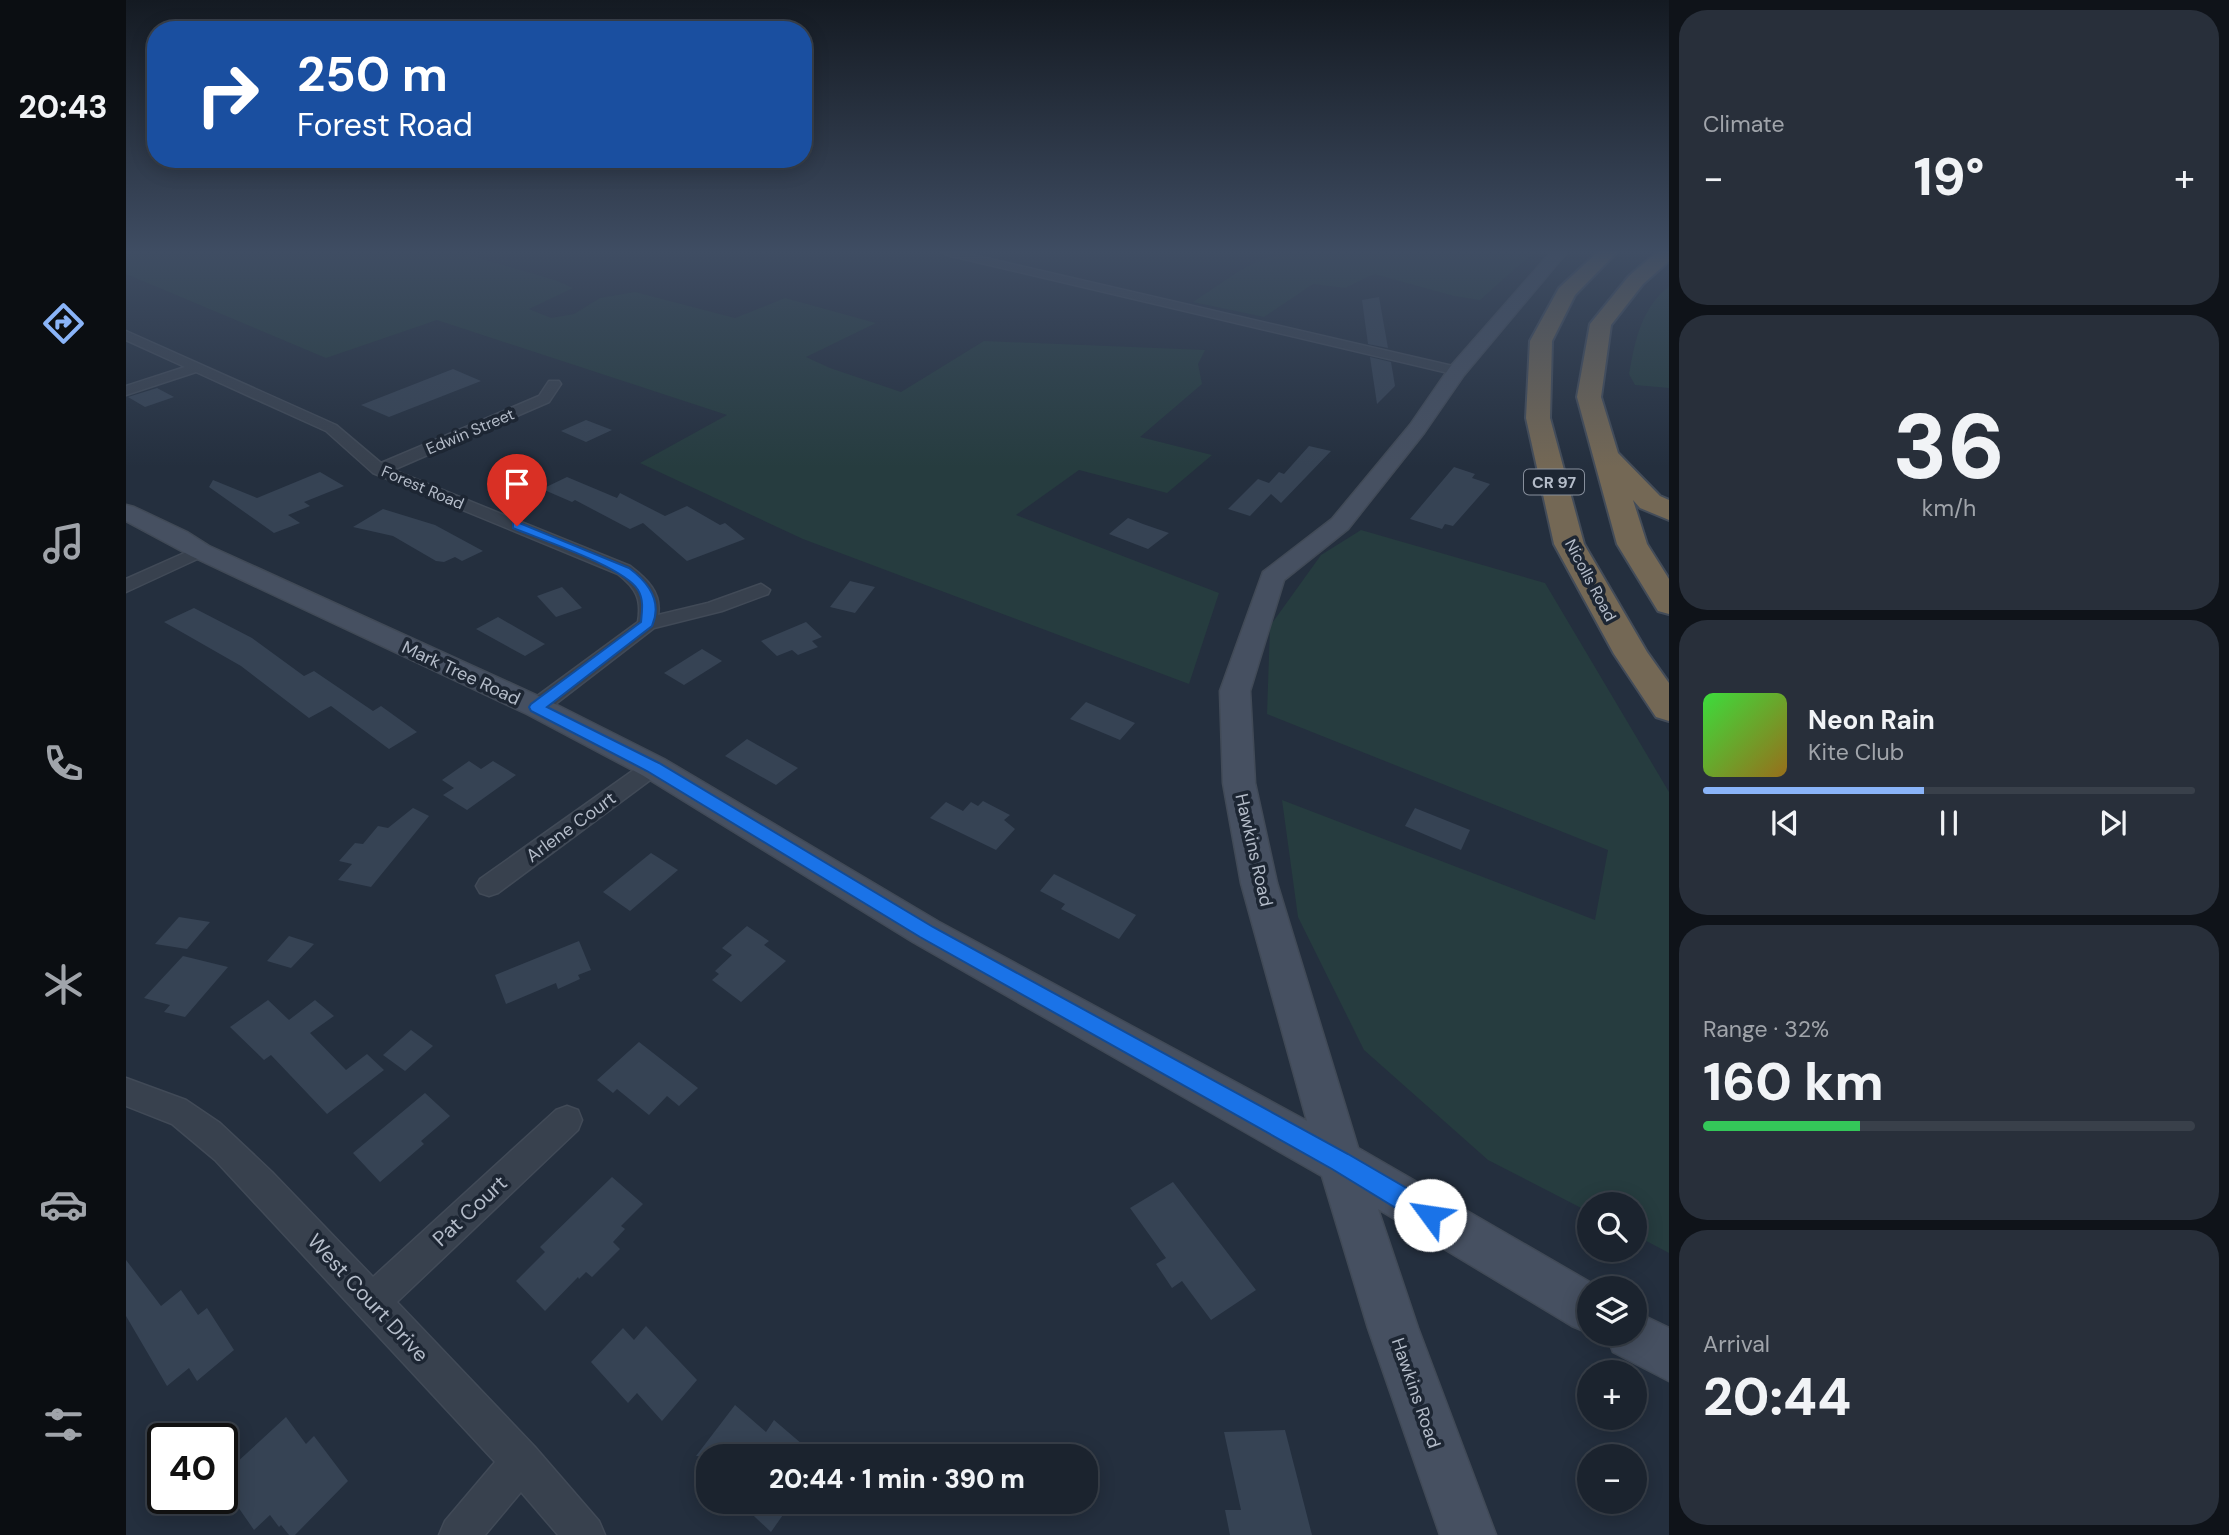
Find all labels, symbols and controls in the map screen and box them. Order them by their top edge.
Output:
text: 250 m [297,42,448,106]
icon: right [182,49,273,140]
text: 20:43 [18,86,108,128]
text: Forest Road [297,104,473,146]
text: Climate [1703,109,1785,139]
text: 19° [1913,143,1985,211]
text: − [1703,153,1724,203]
text: + [2174,153,2195,203]
icon: directions [39,299,88,348]
text: 36 [1893,388,2005,506]
street label: Edwin Street [423,403,518,459]
pin [487,454,547,526]
street label: Forest Road [378,461,467,514]
icon: arrive [498,465,536,503]
road number: CR 97 [1524,470,1584,495]
text: km/h [1922,493,1976,523]
icon: music [39,519,88,568]
street label: Nicolls Road [1560,535,1621,625]
street label: Mark Tree Road [398,635,524,711]
text: Neon Rain [1808,703,1935,737]
text: Kite Club [1808,737,1904,767]
icon: phone [39,739,88,788]
street label: Arlene Court [521,786,621,868]
street label: Hawkins Road [1229,791,1279,909]
icon: previous [1766,804,1804,842]
icon: pause [1930,804,1968,842]
icon: next [2094,804,2132,842]
icon: climate [39,960,88,1009]
text: Range · 32% [1703,1014,1829,1044]
text: 160 km [1703,1048,1884,1116]
street label: Pat Court [427,1169,513,1253]
position arrow [1393,1178,1467,1252]
icon: car [39,1180,88,1229]
map controls [1577,1192,1647,1514]
button: search [1577,1192,1647,1262]
street label: West Court Drive [301,1228,435,1368]
button: layers [1577,1276,1647,1346]
text: Arrival [1703,1329,1770,1359]
street label: Hawkins Road [1386,1335,1446,1451]
button: + [1577,1360,1647,1430]
text: 20:44 [1703,1363,1851,1431]
icon: filters [39,1400,88,1449]
speed limit sign: 40 [147,1423,238,1514]
button: − [1577,1444,1647,1514]
text: 20:44 · 1 min · 390 m [769,1462,1025,1496]

